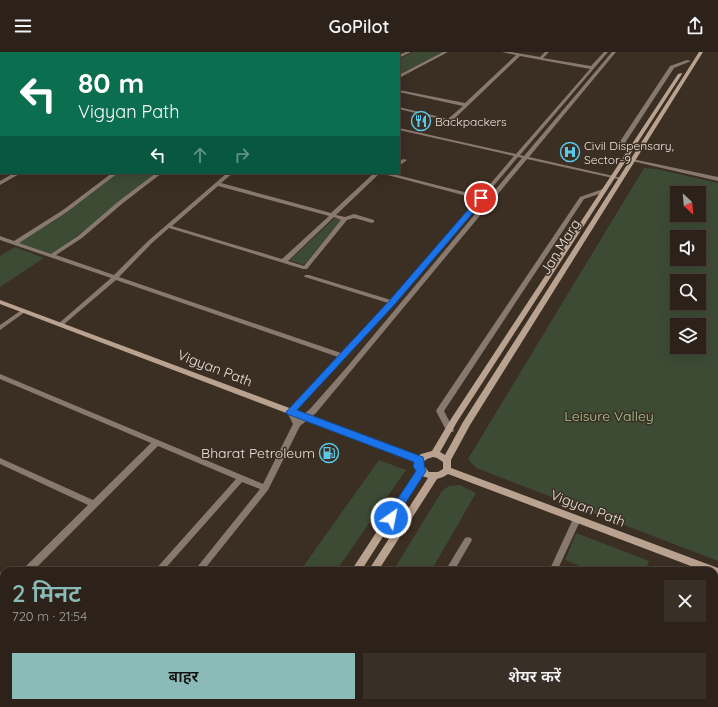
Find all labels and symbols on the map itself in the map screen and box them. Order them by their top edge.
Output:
restaurant icon: Backpackers [410,110,432,132]
place label: Backpackers [435,114,507,129]
place label: Civil Dispensary, Sector-9 [584,138,674,167]
hospital icon: Civil Dispensary, Sector-9 [559,141,581,163]
pin [464,181,498,215]
north arrow [670,186,706,222]
street label: Jan Marg [536,216,584,278]
street label: Vigyan Path [175,345,255,391]
park label: Leisure Valley [564,407,654,425]
fuel station icon: Bharat Petroleum [318,442,340,464]
place label: Bharat Petroleum [201,444,315,462]
street label: Vigyan Path [548,485,628,531]
position arrow [370,497,412,539]

